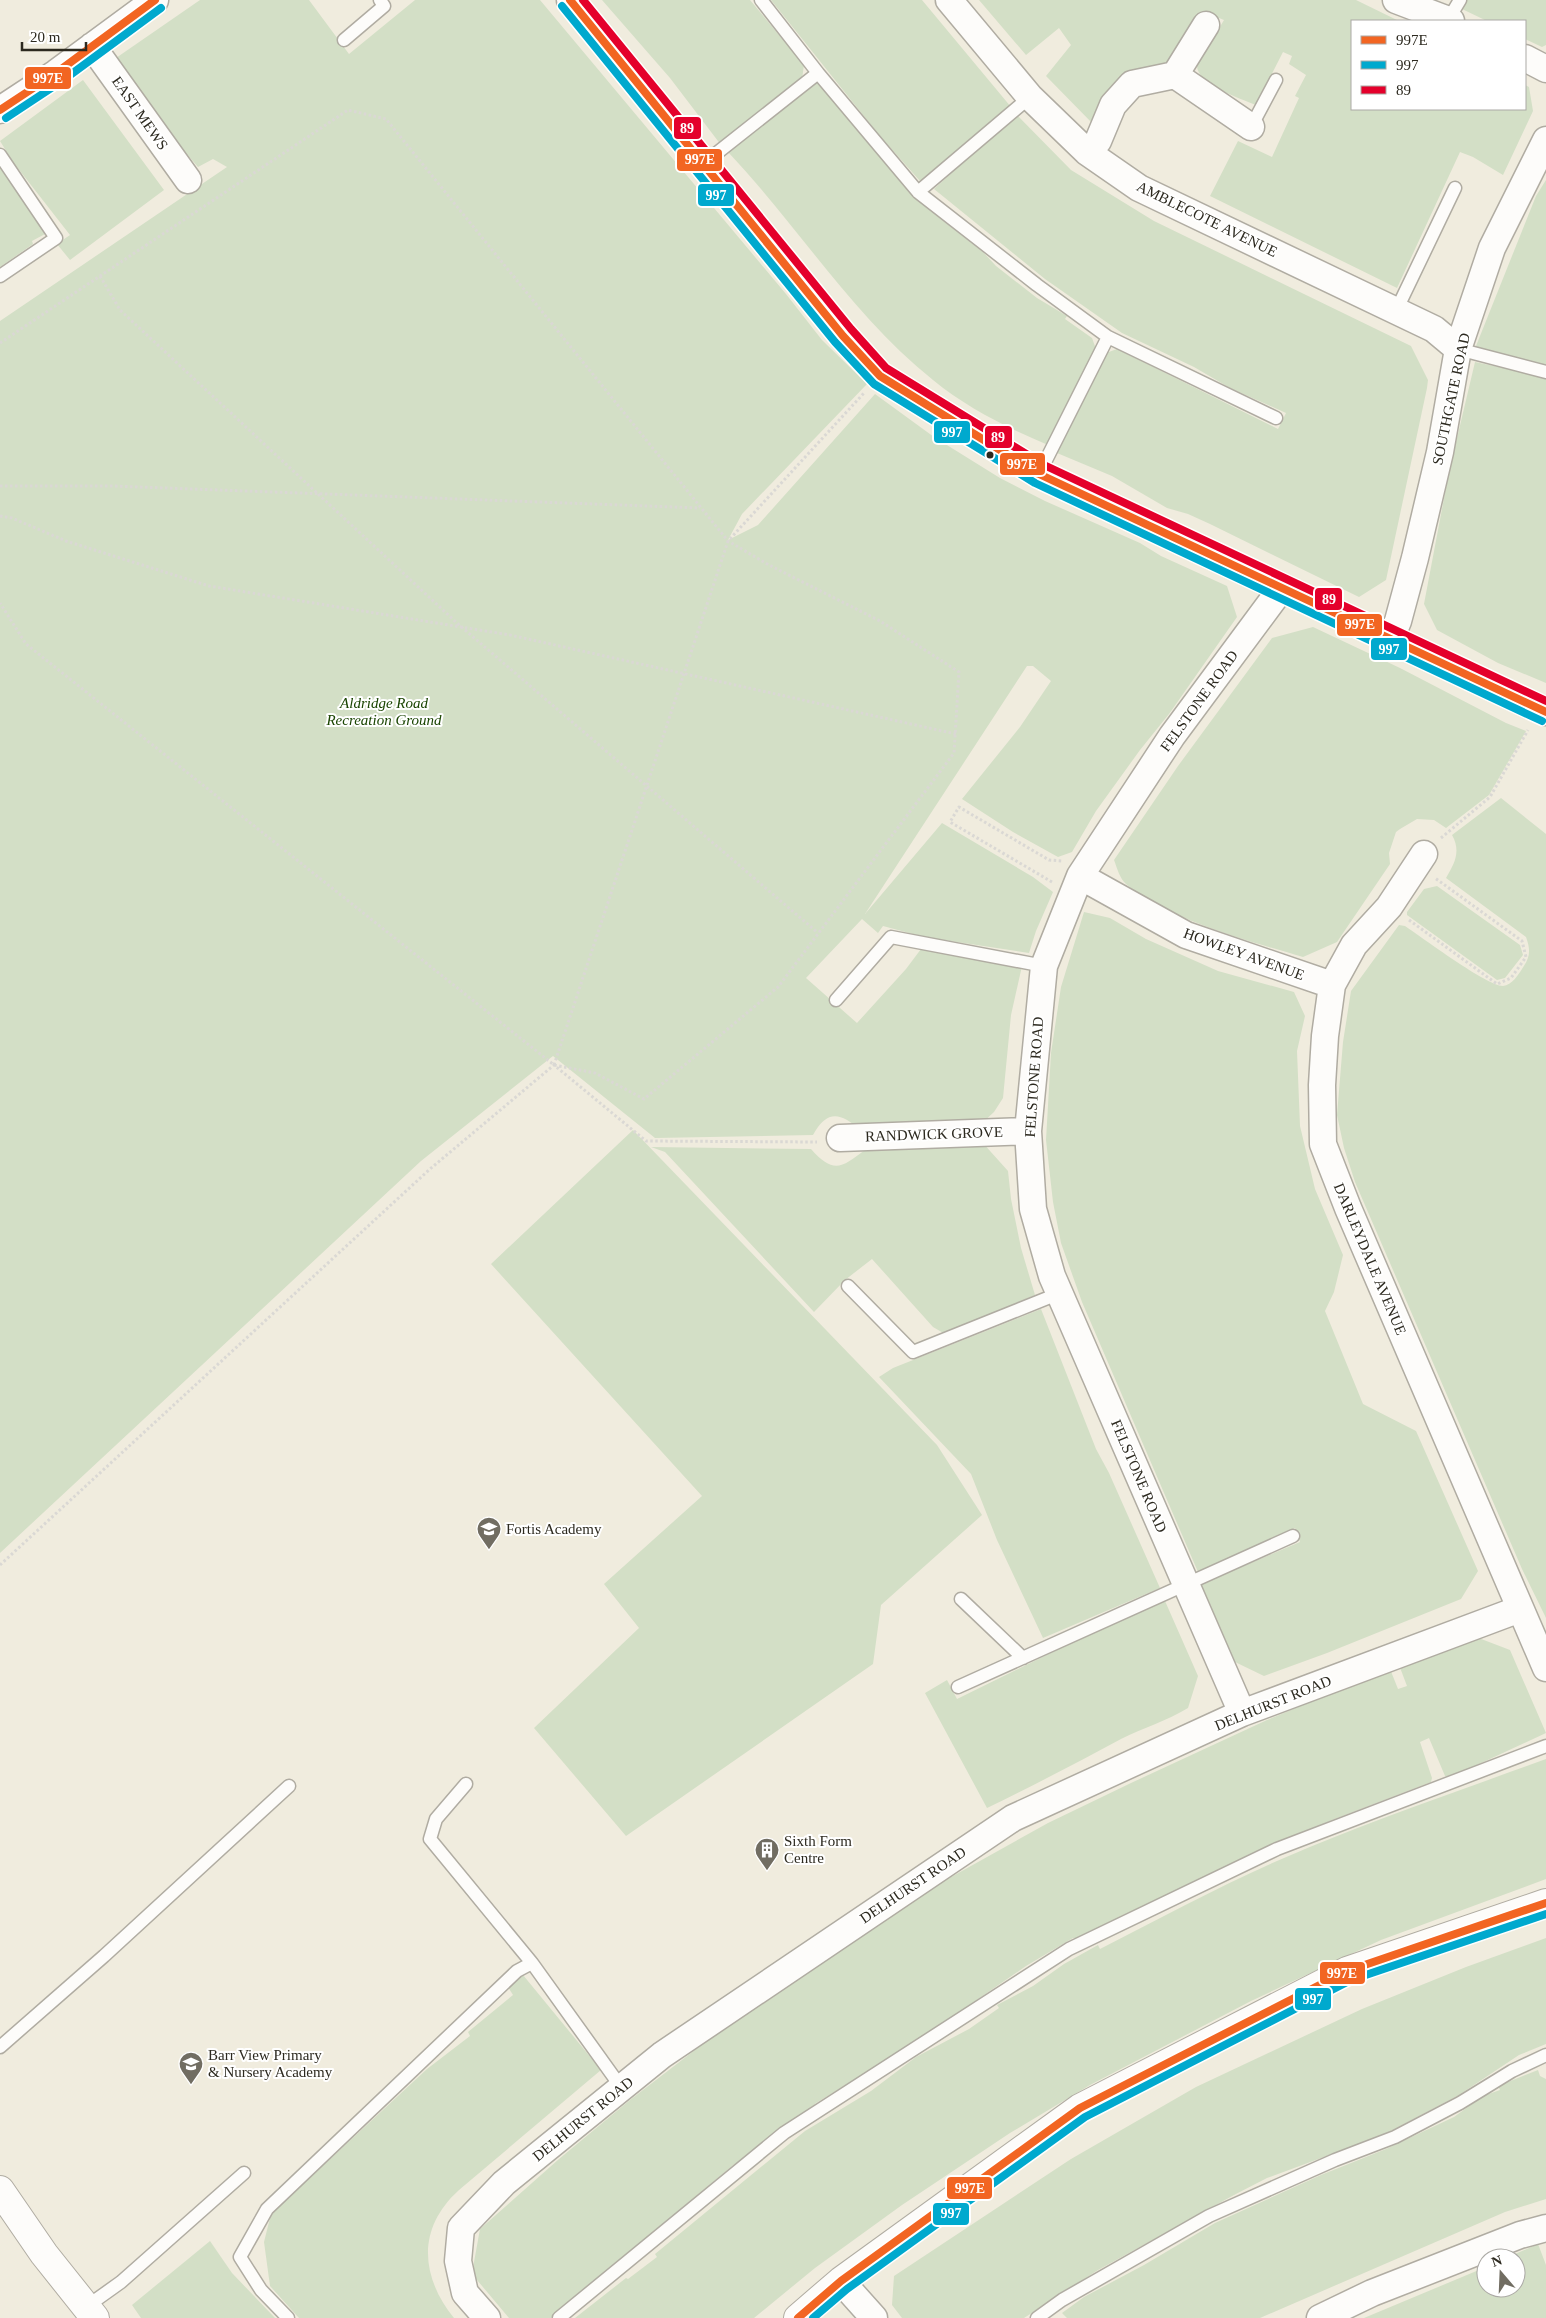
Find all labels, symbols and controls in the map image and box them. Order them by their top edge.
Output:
scale bar [22,20,86,52]
legend [1351,20,1526,110]
text: 20 m [30,29,61,45]
text: 997E [1396,32,1428,48]
text: 997 [1396,57,1419,73]
line badge: 997E [24,66,72,90]
text: 997E [33,71,63,86]
street label: EAST MEWS [109,73,171,153]
text: 89 [1396,82,1411,98]
line badge: 89 [673,116,702,140]
text: 89 [680,121,694,136]
line badge: 997E [676,148,723,172]
text: 997E [685,152,715,167]
street label: AMBLECOTE AVENUE [1134,178,1280,260]
line badge: 997 [697,183,735,207]
text: 997 [706,188,727,203]
street label: SOUTHGATE ROAD [1429,331,1473,466]
line badge: 997 [933,420,971,444]
text: 997 [942,425,963,440]
line badge: 89 [984,425,1013,449]
text: 89 [991,430,1005,445]
unlabelled marker [985,450,995,460]
line badge: 997E [999,452,1046,476]
text: 997E [1007,457,1037,472]
line badge: 89 [1314,587,1343,611]
text: 89 [1322,592,1336,607]
line badge: 997E [1336,613,1383,637]
text: 997E [1345,617,1375,632]
line badge: 997 [1370,637,1408,661]
text: 997 [1379,642,1400,657]
street label: FELSTONE ROAD [1157,647,1241,755]
park label: Aldridge Road Recreation Ground [325,695,442,728]
street label: HOWLEY AVENUE [1182,925,1306,983]
street label: FELSTONE ROAD [1022,1016,1046,1138]
street label: RANDWICK GROVE [865,1124,1003,1144]
street label: DARLEYDALE AVENUE [1331,1181,1409,1337]
street label: FELSTONE ROAD [1108,1417,1170,1535]
school or university icon: Fortis Academy [476,1516,502,1550]
place label: Fortis Academy [506,1521,602,1537]
street label: DELHURST ROAD [1212,1672,1334,1734]
place label: Sixth Form Centre [784,1833,852,1866]
building icon: Sixth Form Centre [754,1837,780,1871]
street label: DELHURST ROAD [857,1844,969,1926]
line badge: 997E [1319,1961,1366,1985]
text: 997E [1327,1966,1357,1981]
line badge: 997 [1294,1987,1332,2011]
text: 997 [1303,1992,1324,2007]
place label: Barr View Primary & Nursery Academy [208,2047,333,2080]
school or university icon: Barr View Primary & Nursery Academy [178,2051,204,2085]
street label: DELHURST ROAD [530,2074,636,2164]
line badge: 997E [946,2176,993,2200]
text: 997E [955,2181,985,2196]
line badge: 997 [932,2202,970,2226]
text: 997 [941,2206,962,2221]
north arrow [1476,2248,1526,2298]
text: N [1490,2252,1504,2270]

